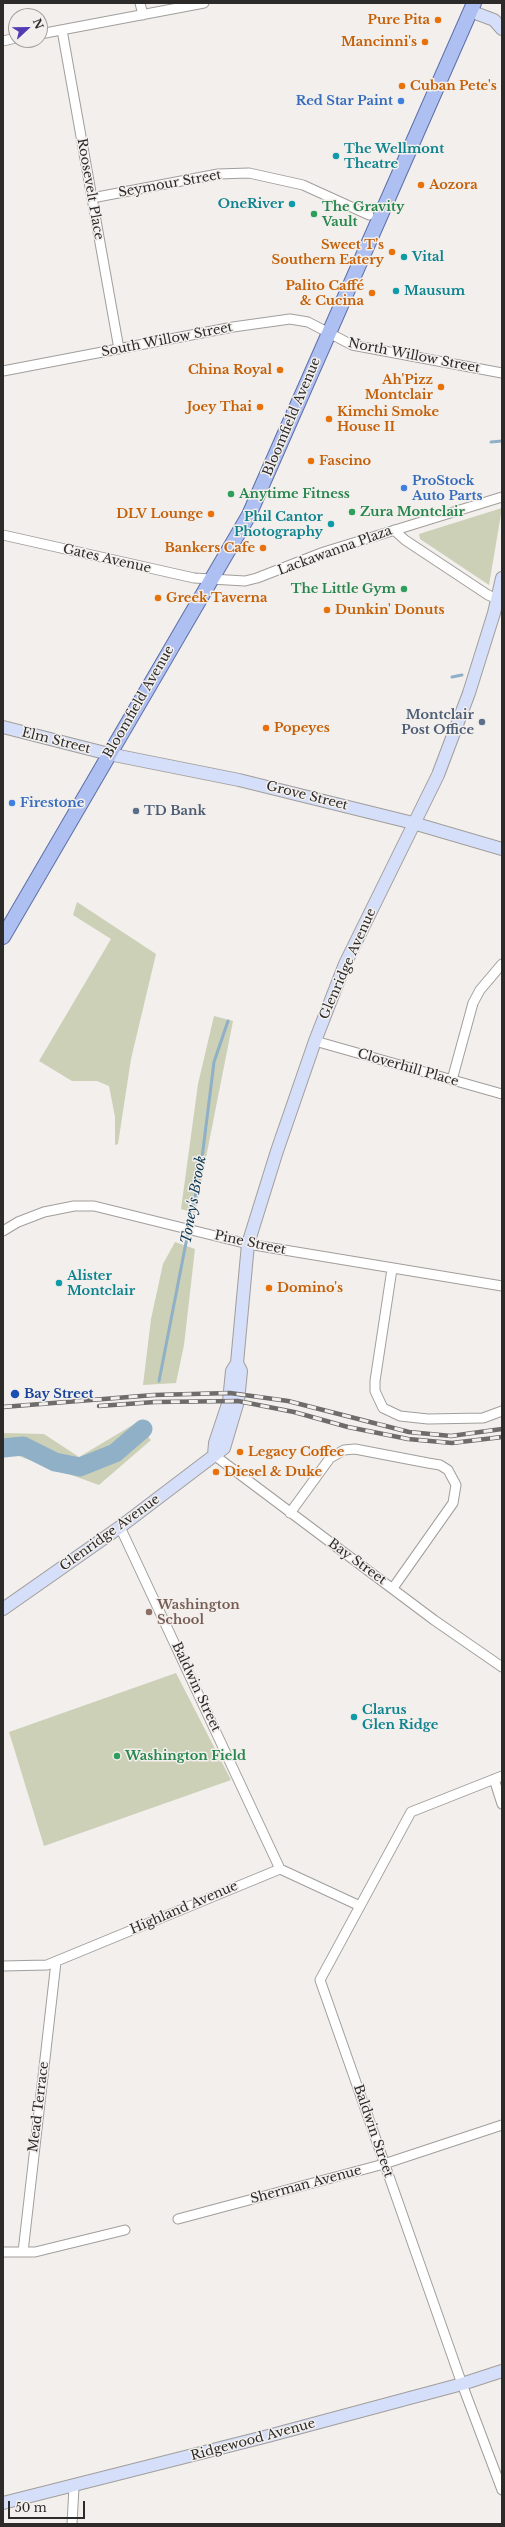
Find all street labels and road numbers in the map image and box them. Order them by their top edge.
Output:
street label: Roosevelt Place [73,137,107,241]
street label: Seymour Street [117,167,223,201]
street label: South Willow Street [100,320,234,360]
street label: North Willow Street [347,336,481,376]
street label: Bloomfield Avenue [260,355,324,479]
street label: Lackawanna Plaza [276,523,394,579]
street label: Gates Avenue [61,541,153,577]
street label: Bloomfield Avenue [100,643,178,761]
street label: Elm Street [20,725,92,757]
street label: Grove Street [265,778,349,814]
street label: Glenridge Avenue [317,906,379,1022]
street label: Cloverhill Place [356,1046,460,1090]
street label: Pine Street [213,1228,287,1258]
street label: Glenridge Avenue [57,1491,163,1575]
street label: Bay Street [325,1536,389,1588]
street label: Baldwin Street [168,1640,224,1734]
street label: Highland Avenue [128,1878,240,1938]
street label: Mead Terrace [26,2061,52,2153]
street label: Baldwin Street [350,2082,396,2180]
street label: Sherman Avenue [249,2163,363,2207]
street label: Ridgewood Avenue [189,2416,317,2464]

